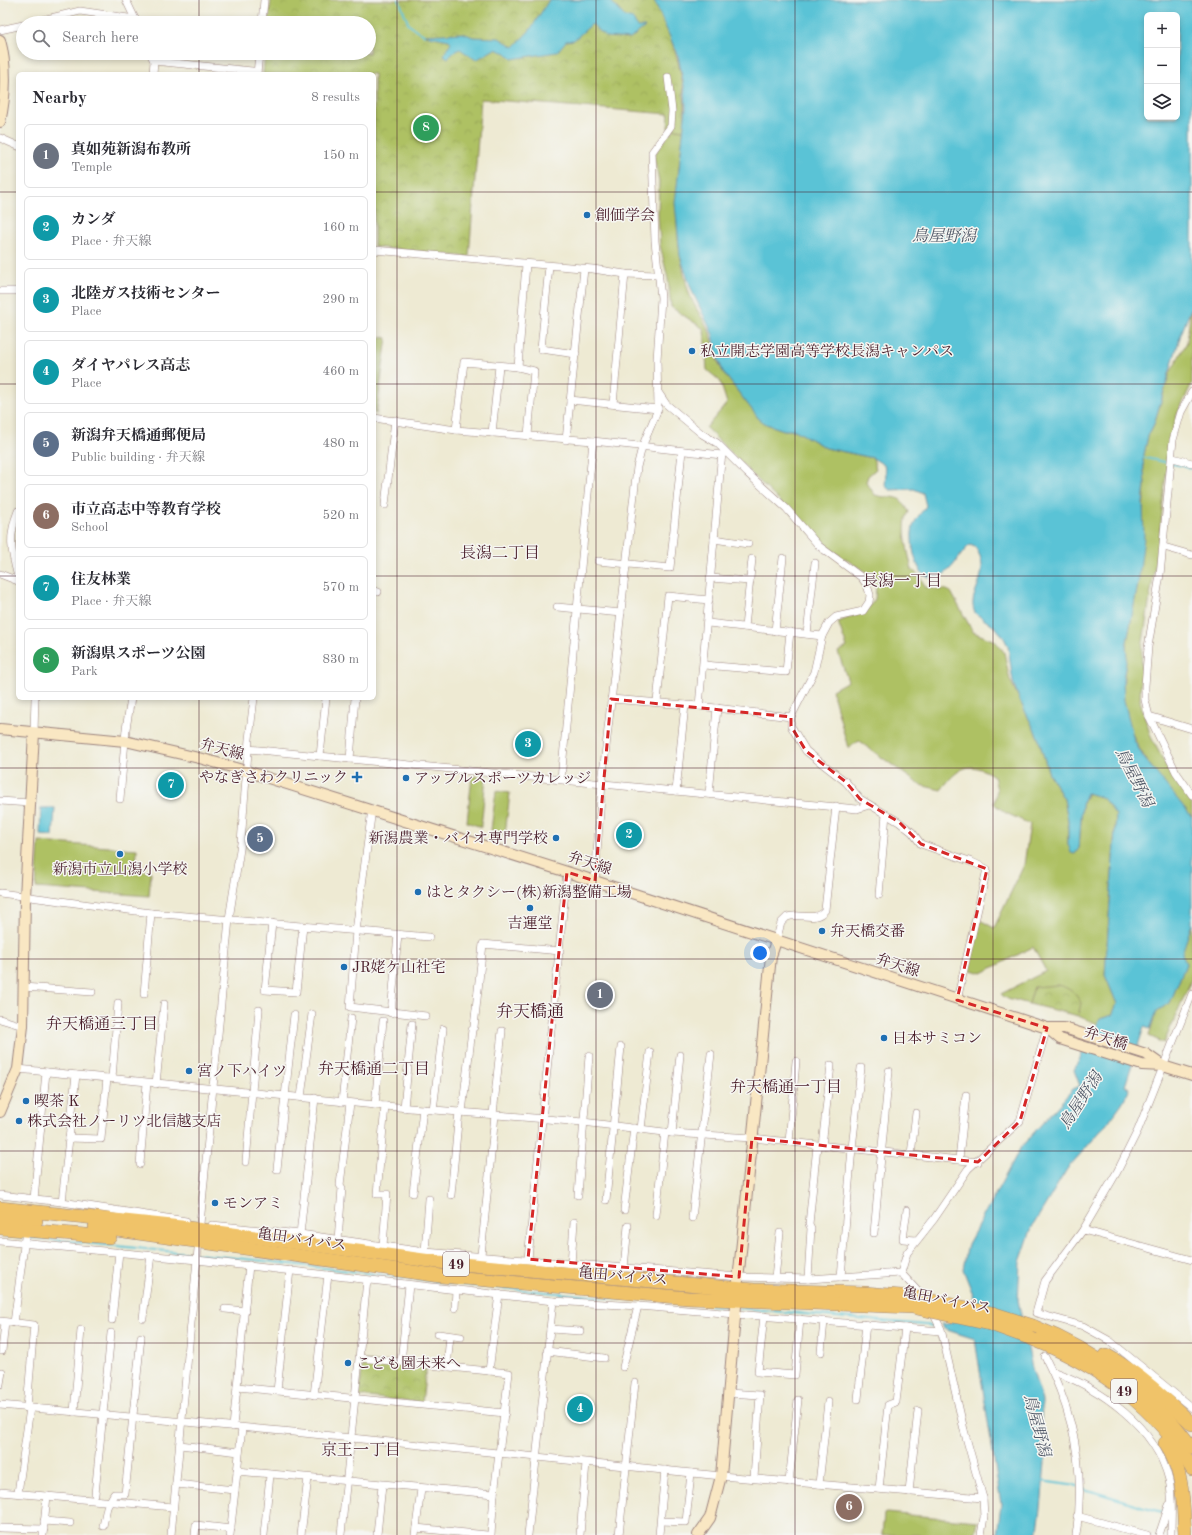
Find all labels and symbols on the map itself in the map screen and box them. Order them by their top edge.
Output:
pin: 8 [413,113,439,143]
place label: 創価学会 [595,207,655,224]
marker: 創価学会 [582,210,592,220]
water label: 鳥屋野潟 [912,227,978,245]
place label: 私立開志学園高等学校長潟キャンパス [700,343,954,360]
marker: 私立開志学園高等学校長潟キャンパス [687,346,697,356]
district label: 長潟二丁目 [460,544,540,562]
district label: 長潟一丁目 [862,572,942,590]
pin: 3 [515,729,541,759]
street label: 弁天線 [198,735,246,764]
water label: 鳥屋野潟 [1112,745,1158,812]
place label: やなぎさわクリニック [199,769,348,786]
pin: 7 [158,770,184,800]
marker: やなぎさわクリニック [351,771,363,783]
place label: アップルスポーツカレッジ [414,771,591,787]
marker: アップルスポーツカレッジ [401,773,411,783]
pin: 2 [616,820,642,850]
pin: 5 [247,824,273,854]
place label: 新潟農業・バイオ専門学校 [368,830,548,847]
marker: 新潟農業・バイオ専門学校 [551,833,561,843]
street label: 弁天線 [566,848,614,879]
marker: 新潟市立山潟小学校 [115,849,125,859]
place label: 新潟市立山潟小学校 [52,861,188,878]
place label: はとタクシー(株)新潟整備工場 [426,884,632,901]
marker: はとタクシー(株)新潟整備工場 [413,887,423,897]
marker: 吉運堂 [525,903,535,913]
place label: 吉運堂 [507,915,553,932]
place label: 弁天橋交番 [830,923,905,940]
marker: 弁天橋交番 [817,926,827,936]
your location [750,943,770,963]
street label: 弁天線 [874,950,922,981]
place label: JR姥ケ山社宅 [352,959,446,976]
marker: JR姥ケ山社宅 [339,962,349,972]
pin: 1 [587,980,613,1010]
district label: 弁天橋通 [496,1002,564,1021]
district label: 弁天橋通三丁目 [46,1015,158,1033]
street label: 弁天橋 [1082,1023,1130,1054]
place label: 日本サミコン [892,1030,982,1047]
marker: 日本サミコン [879,1033,889,1043]
district label: 弁天橋通二丁目 [318,1060,430,1078]
place label: 宮ノ下ハイツ [197,1063,287,1080]
marker: 宮ノ下ハイツ [184,1066,194,1076]
water label: 鳥屋野潟 [1056,1067,1107,1132]
district label: 弁天橋通一丁目 [730,1078,842,1096]
place label: 喫茶 K [34,1093,80,1110]
marker: 喫茶 K [21,1096,31,1106]
place label: 株式会社ノーリツ北信越支店 [27,1113,222,1130]
marker: 株式会社ノーリツ北信越支店 [14,1116,24,1126]
place label: モンアミ [223,1197,283,1212]
marker: モンアミ [210,1198,220,1208]
street label: 亀田バイパス [256,1225,348,1254]
road number: 49 [443,1252,469,1276]
street label: 亀田バイパス [578,1264,668,1289]
street label: 亀田バイパス [901,1284,993,1317]
place label: こども園未来へ [356,1355,461,1372]
marker: こども園未来へ [343,1358,353,1368]
road number: 49 [1111,1379,1137,1403]
water label: 鳥屋野潟 [1020,1392,1055,1460]
pin: 4 [567,1394,593,1424]
district label: 京王一丁目 [321,1441,401,1459]
pin: 6 [836,1492,862,1522]

